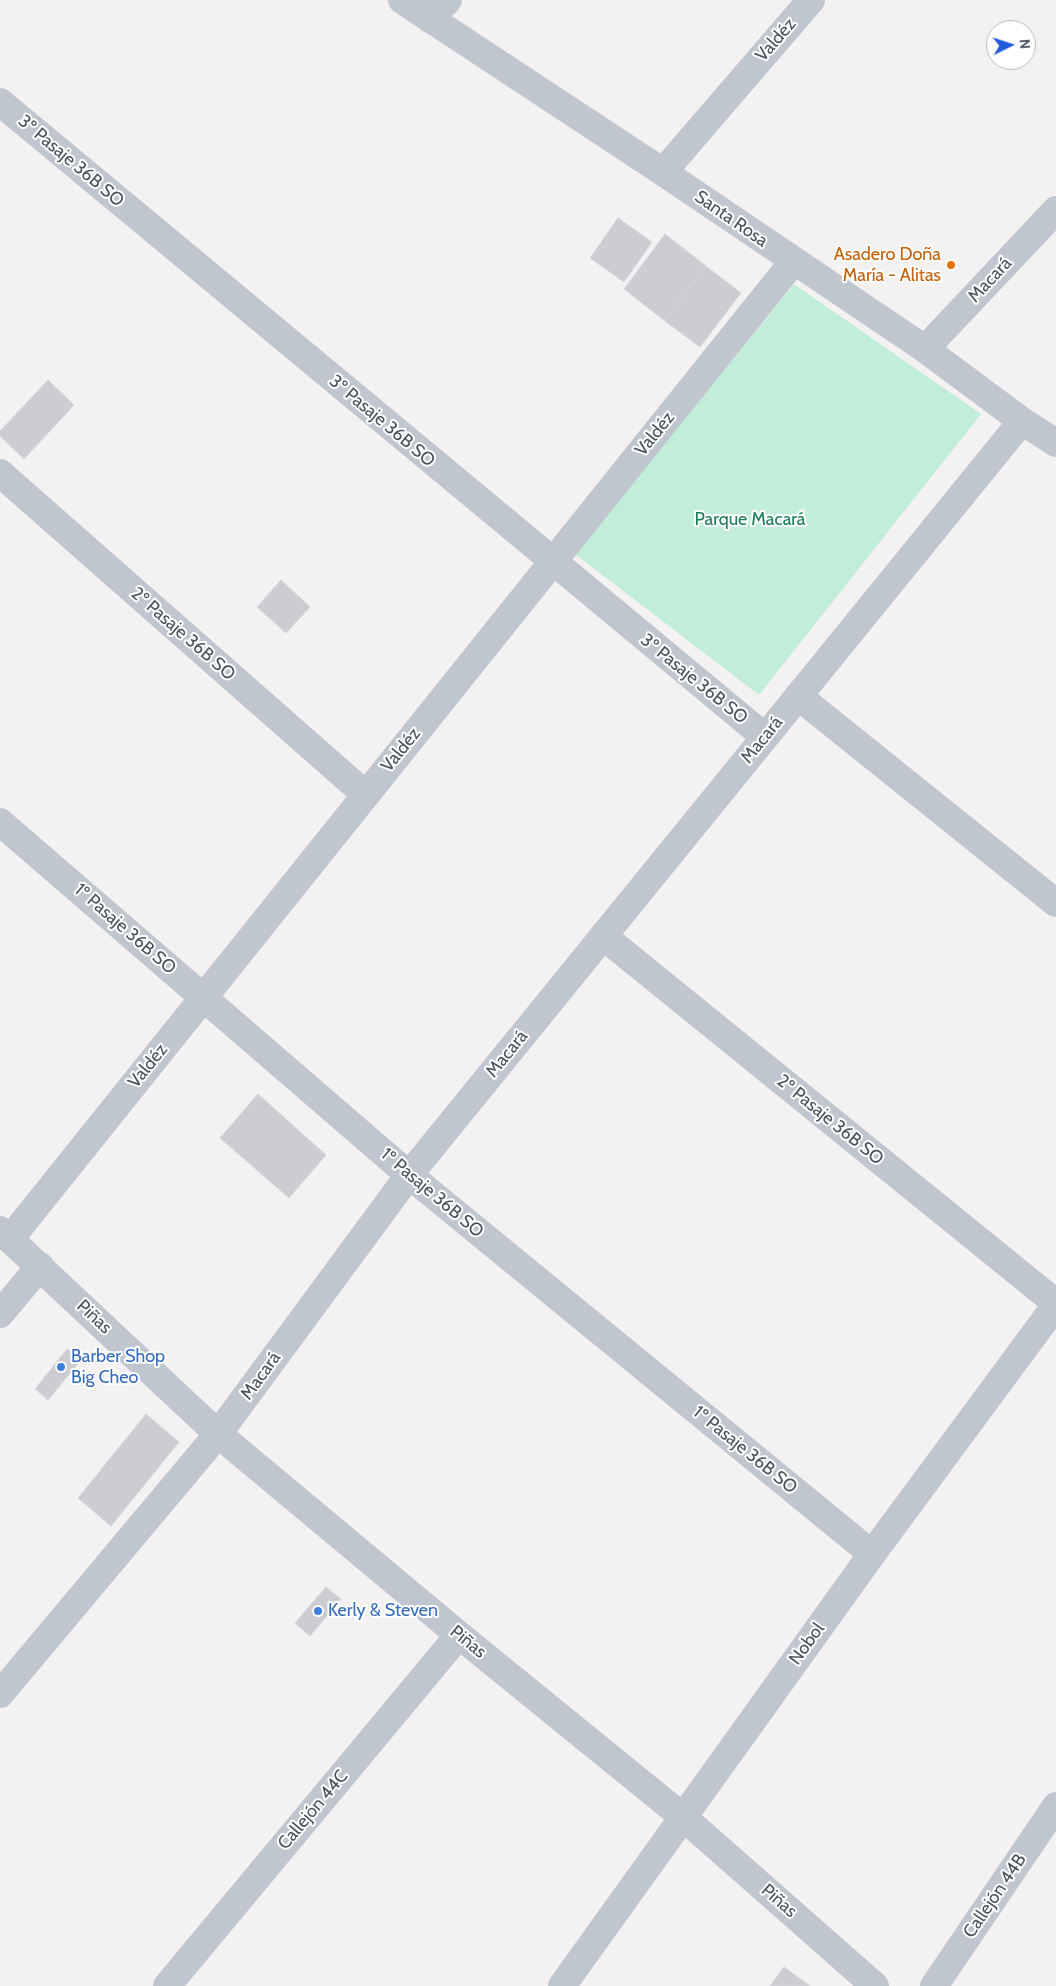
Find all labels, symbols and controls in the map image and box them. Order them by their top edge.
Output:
street label: Valdéz [751,14,801,66]
north arrow [986,20,1036,70]
text: N [1016,38,1034,50]
street label: 3º Pasaje 36B SO [14,110,128,212]
street label: Santa Rosa [690,186,772,252]
place label: Asadero Doña María - Alitas [834,244,941,286]
street label: Macará [964,253,1016,307]
marker: Asadero Doña María - Alitas [945,259,957,271]
street label: 3º Pasaje 36B SO [325,370,439,472]
street label: Valdéz [631,407,679,461]
park label: Parque Macará [694,509,806,531]
street label: 2º Pasaje 36B SO [126,583,240,685]
street label: 3º Pasaje 36B SO [636,629,752,729]
street label: Macará [737,712,787,768]
street label: Valdéz [377,723,425,777]
street label: 1º Pasaje 36B SO [70,879,180,979]
street label: Macará [482,1026,532,1082]
street label: Valdéz [124,1039,172,1093]
street label: 2º Pasaje 36B SO [772,1070,888,1170]
street label: 1º Pasaje 36B SO [376,1144,488,1242]
street label: Piñas [72,1295,116,1339]
place label: Barber Shop Big Cheo [71,1346,165,1388]
street label: Macará [236,1348,286,1404]
marker: Barber Shop Big Cheo [55,1361,67,1373]
street label: 1º Pasaje 36B SO [689,1401,801,1499]
place label: Kerly & Steven [328,1600,438,1622]
marker: Kerly & Steven [312,1605,324,1617]
street label: Nobol [785,1619,829,1669]
street label: Piñas [446,1621,490,1663]
street label: Callejón 44C [274,1766,352,1854]
street label: Callejón 44B [959,1850,1031,1942]
street label: Piñas [757,1880,801,1922]

